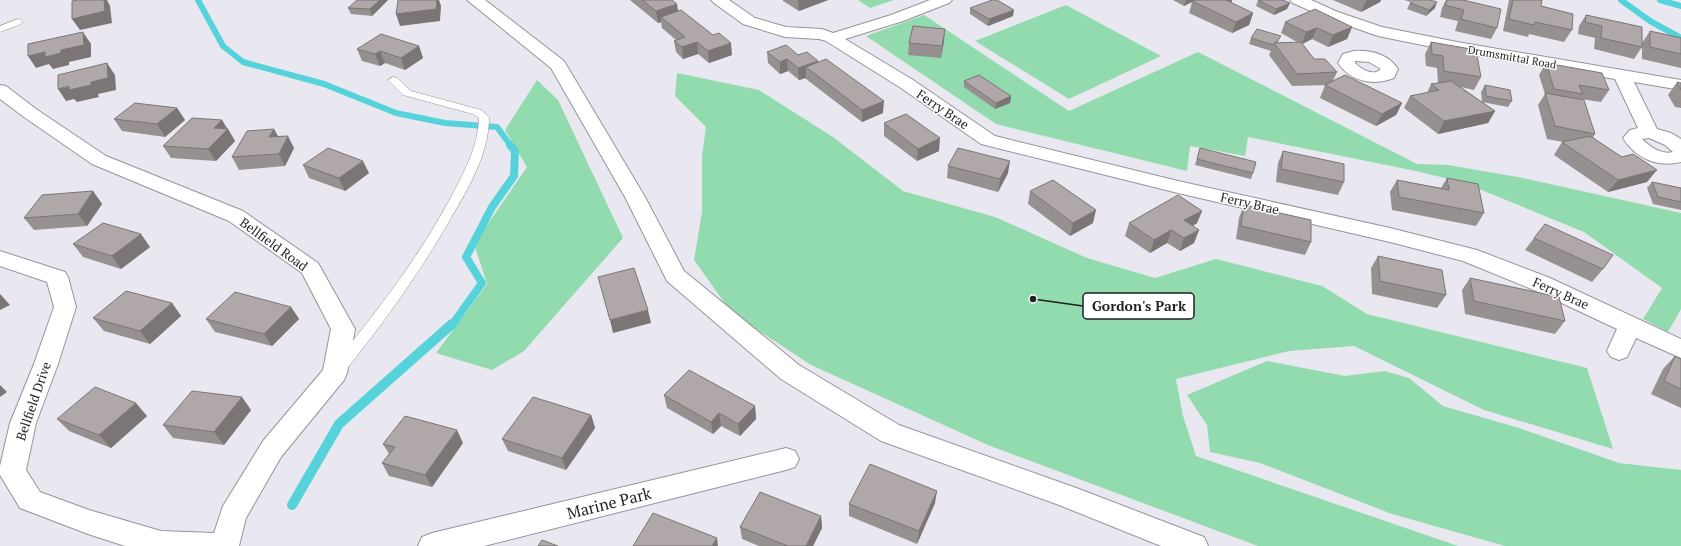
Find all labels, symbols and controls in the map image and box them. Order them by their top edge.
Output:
street label: Drumsmittal Road [1467,42,1557,72]
street label: Ferry Brae [913,85,973,133]
street label: Ferry Brae [1219,188,1281,218]
street label: Bellfield Road [236,213,312,275]
street label: Ferry Brae [1530,273,1592,313]
callout: Gordon's Park [1083,293,1194,319]
text: Gordon's Park [1092,296,1187,315]
street label: Bellfield Drive [11,359,55,443]
street label: Marine Park [564,482,654,524]

